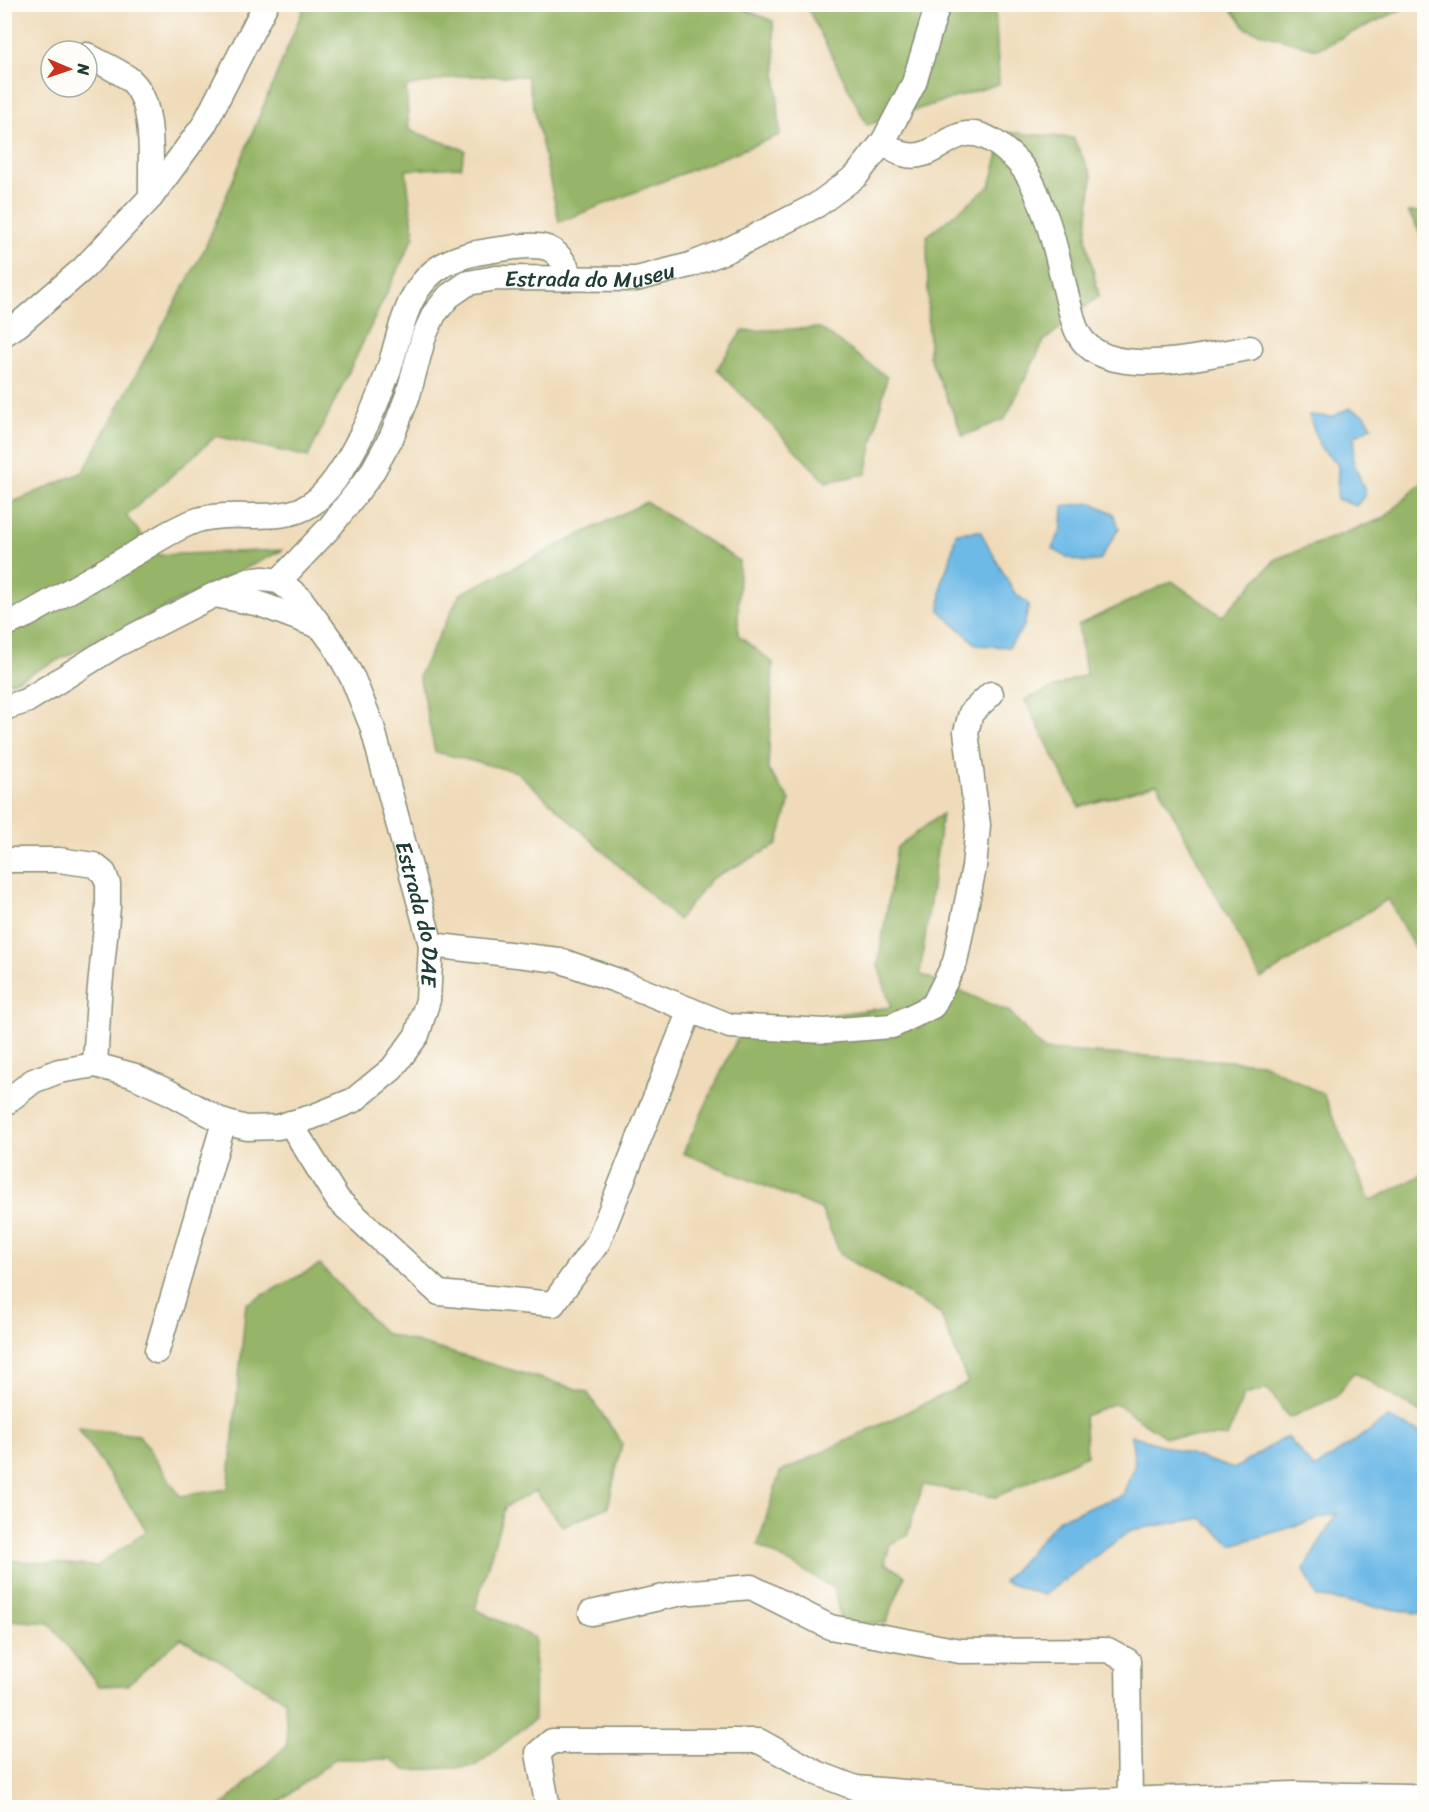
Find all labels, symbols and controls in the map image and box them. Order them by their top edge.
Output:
north arrow [39,39,99,99]
text: N [69,62,98,76]
street label: Estrada do Museu [505,251,679,300]
street label: Estrada do DAE [384,837,450,989]

